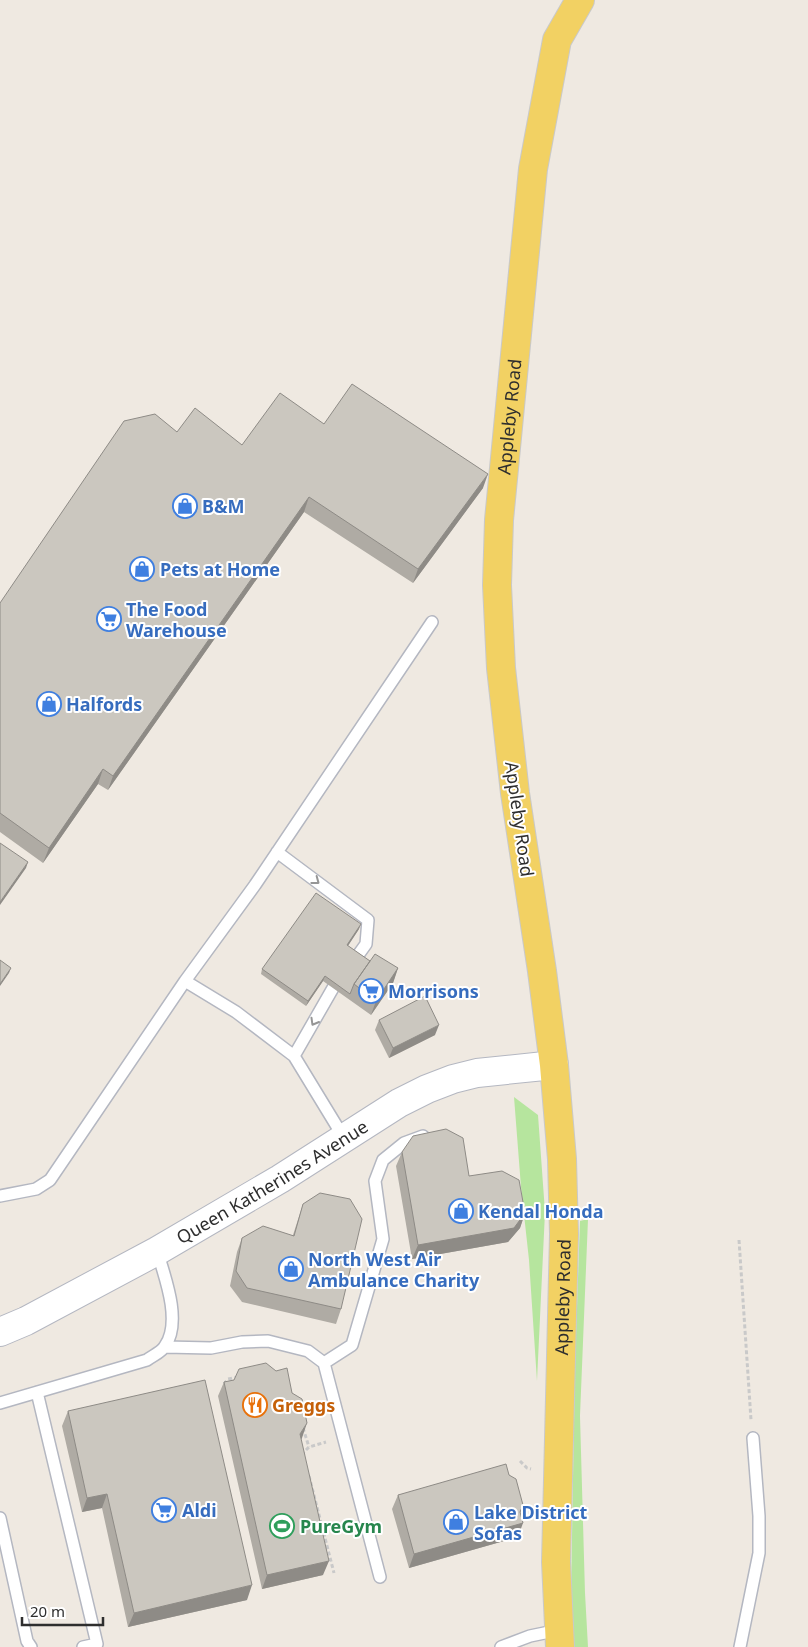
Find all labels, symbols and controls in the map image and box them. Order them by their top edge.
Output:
street label: Appleby Road [491,358,527,476]
shop icon: B&M [172,493,198,519]
place label: B&M [202,494,244,518]
shop icon: Pets at Home [129,556,155,582]
place label: Pets at Home [160,557,280,581]
place label: The Food Warehouse [126,597,227,642]
supermarket icon: The Food Warehouse [96,606,122,632]
shop icon: Halfords [36,691,62,717]
place label: Halfords [66,692,142,716]
street label: Appleby Road [500,760,540,878]
one-way arrow [310,875,320,884]
supermarket icon: Morrisons [358,978,384,1004]
place label: Morrisons [388,979,479,1003]
one-way arrow [310,1017,320,1026]
street label: Queen Katherines Avenue [172,1114,372,1249]
shop icon: Kendal Honda [448,1198,474,1224]
place label: Kendal Honda [478,1199,603,1223]
street label: Appleby Road [549,1239,576,1356]
place label: North West Air Ambulance Charity [308,1247,480,1292]
shop icon: North West Air Ambulance Charity [278,1256,304,1282]
restaurant icon: Greggs [242,1392,268,1418]
place label: Greggs [272,1393,335,1417]
supermarket icon: Aldi [151,1497,177,1523]
place label: Aldi [182,1498,217,1522]
place label: Lake District Sofas [474,1500,588,1545]
shop icon: Lake District Sofas [443,1509,469,1535]
sports icon: PureGym [269,1513,295,1539]
place label: PureGym [300,1514,382,1538]
scale bar [22,1594,104,1626]
text: 20 m [30,1601,65,1621]

